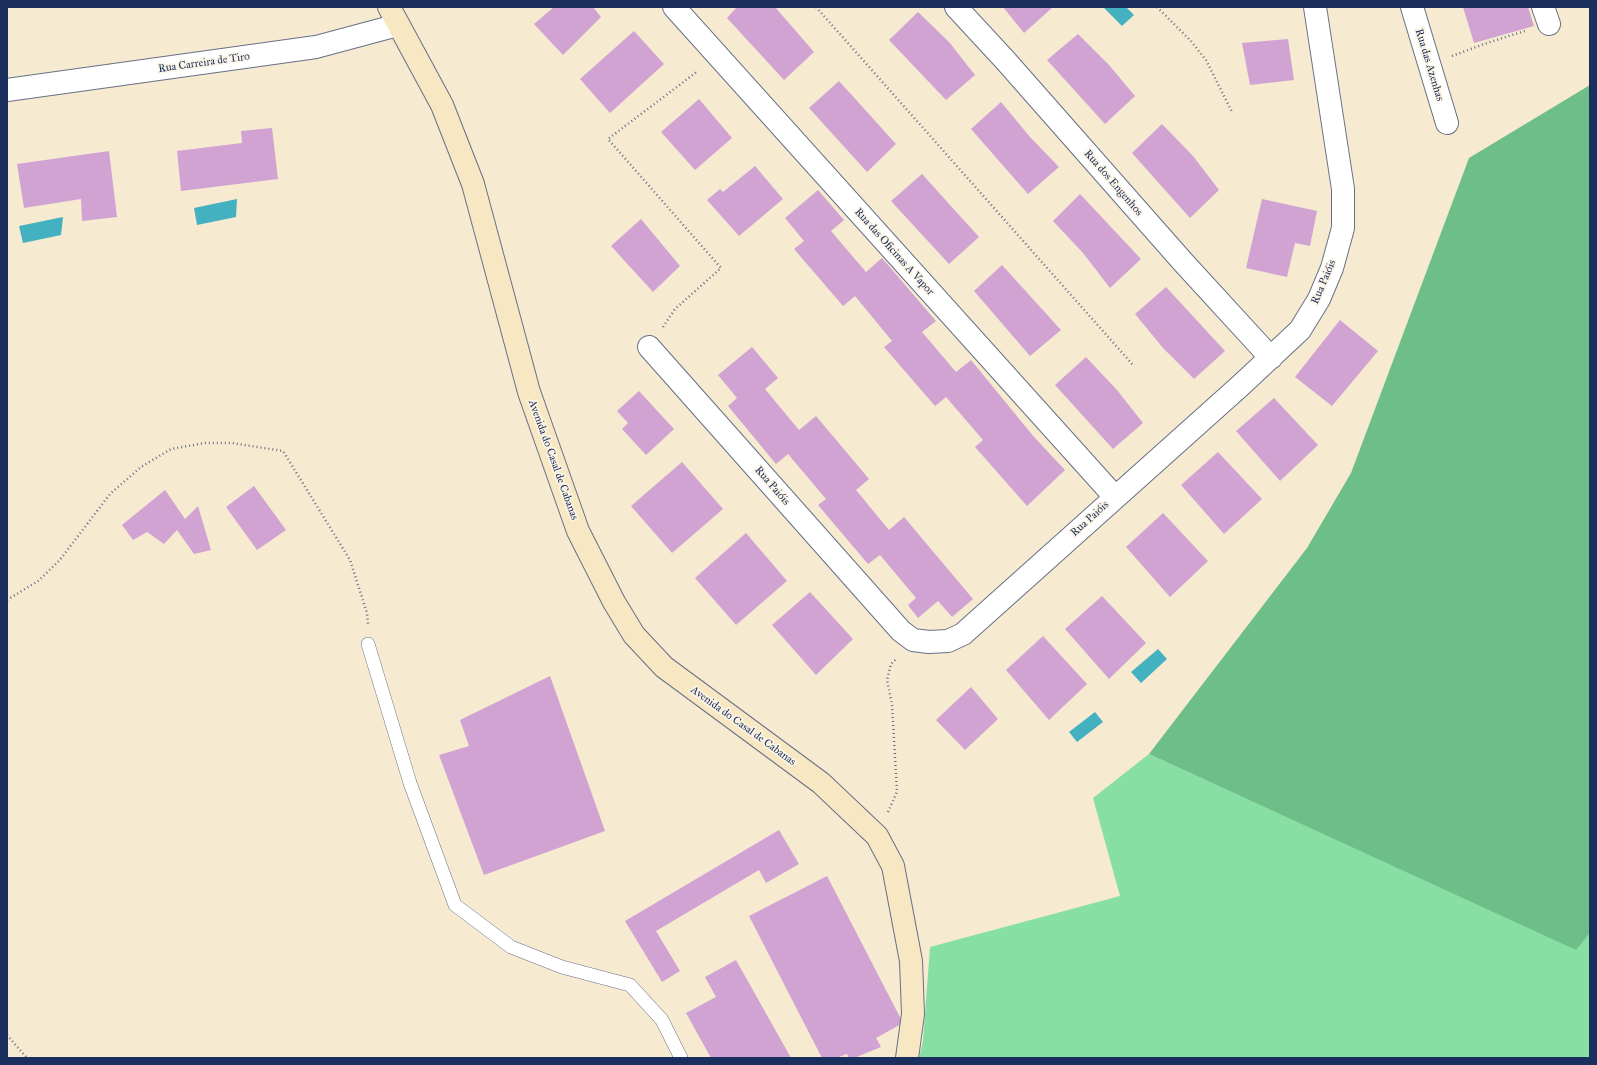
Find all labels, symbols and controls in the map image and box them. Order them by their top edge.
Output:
street label: Rua das Azenhas [1412,27,1446,103]
street label: Rua Carreira de Tiro [157,50,251,76]
street label: Rua dos Engenhos [1081,147,1145,219]
street label: Rua das Oficinas A Vapor [851,206,937,298]
street label: Rua Paióis [1309,258,1339,306]
street label: Avenida do Casal de Cabanas [525,398,581,522]
street label: Rua Paióis [752,464,792,508]
street label: Rua Paióis [1068,498,1112,540]
street label: Avenida do Casal de Cabanas [688,683,798,769]

